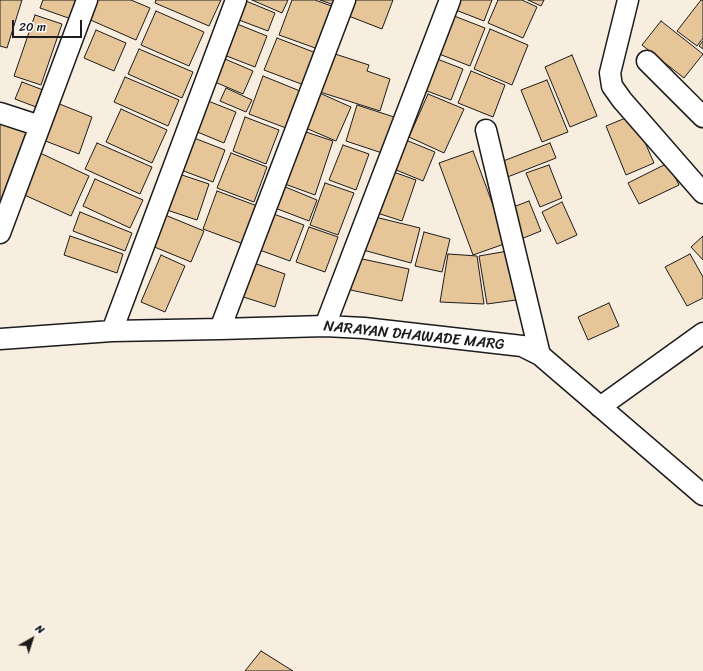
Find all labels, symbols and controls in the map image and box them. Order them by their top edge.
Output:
scale bar [14,12,84,38]
text: 20 m [19,16,46,38]
street label: NARAYAN DHAWADE MARG [323,318,505,354]
north arrow [12,619,52,659]
text: N [31,620,49,639]

